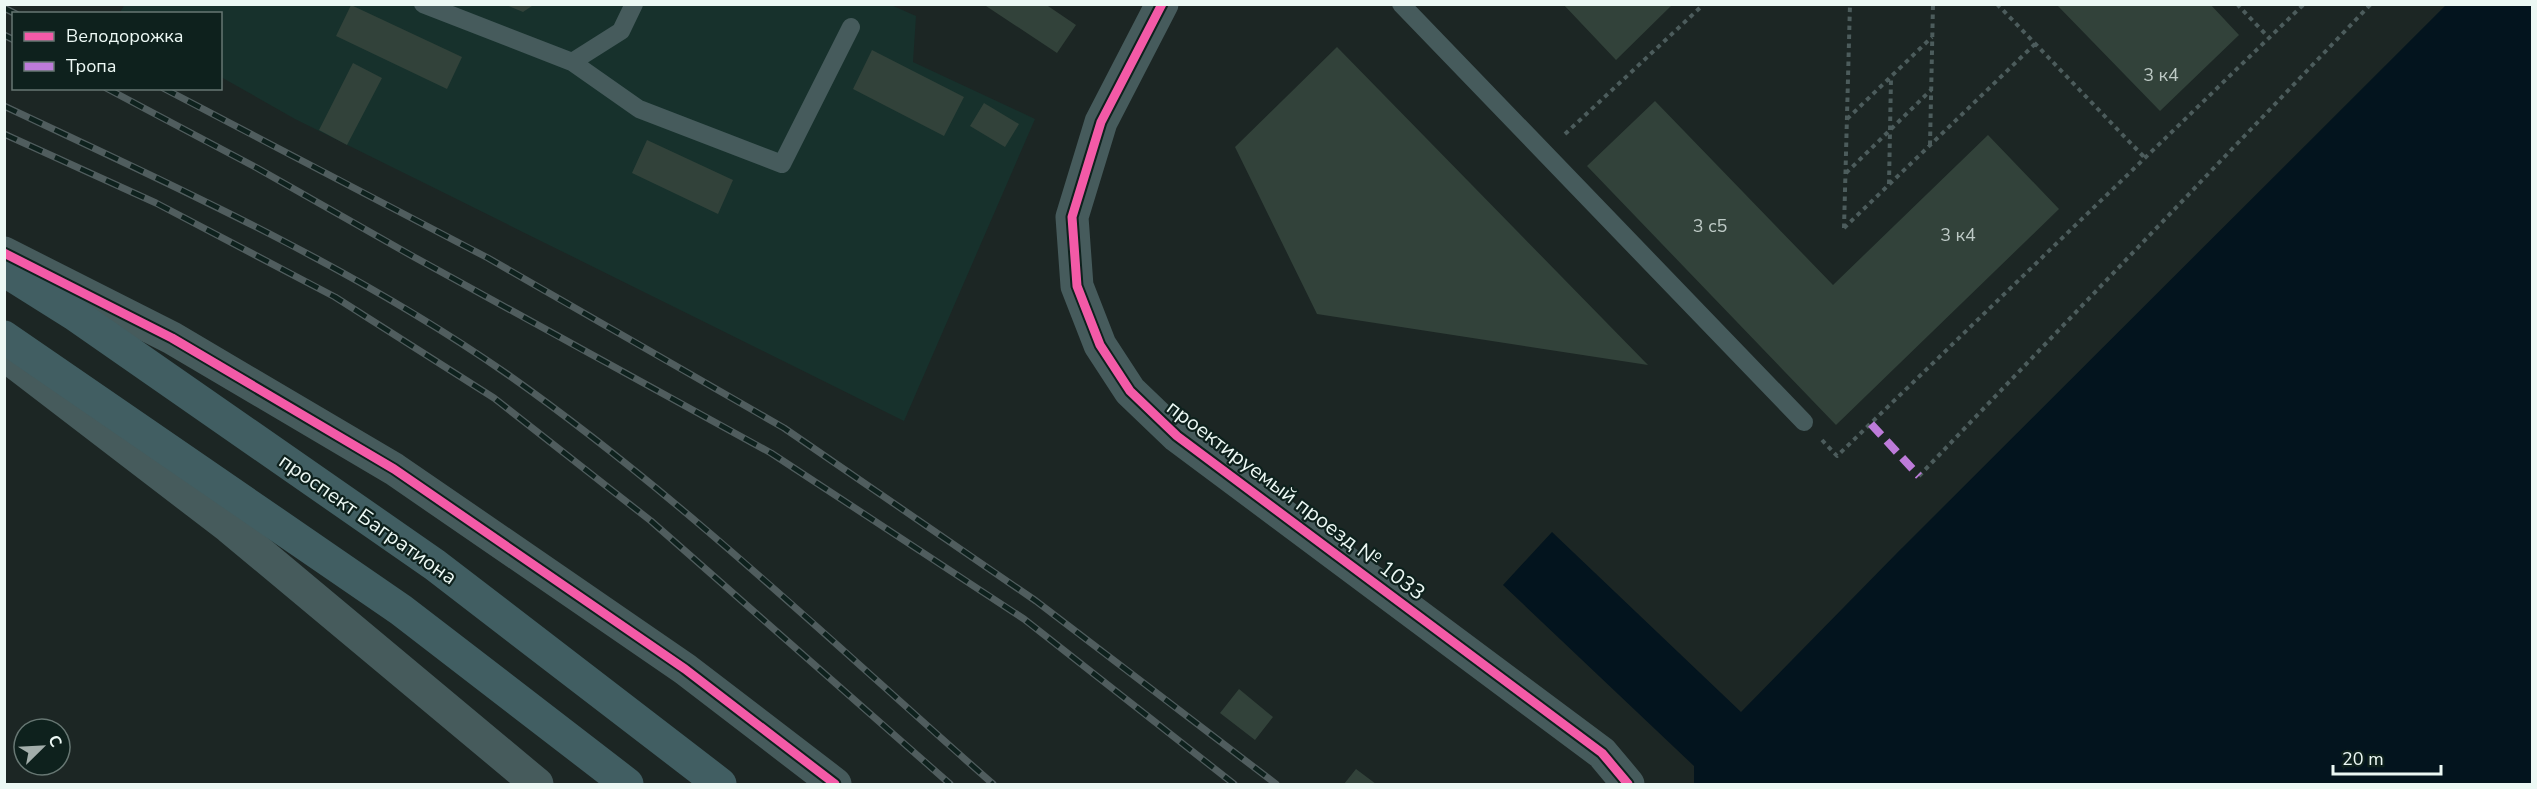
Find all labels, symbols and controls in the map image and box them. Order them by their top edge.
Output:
legend [12,12,222,90]
text: Велодорожка [66,24,183,48]
text: Тропа [66,54,117,78]
house number: 3 к4 [2143,63,2179,87]
house number: 3 c5 [1693,214,1727,238]
house number: 3 к4 [1940,223,1976,247]
street label: проектируемый проезд № 1033 [1161,393,1431,607]
street label: проспект Багратиона [273,447,463,591]
north arrow [12,717,72,777]
text: С [43,732,67,751]
scale bar [2333,738,2441,776]
text: 20 m [2342,747,2384,771]

